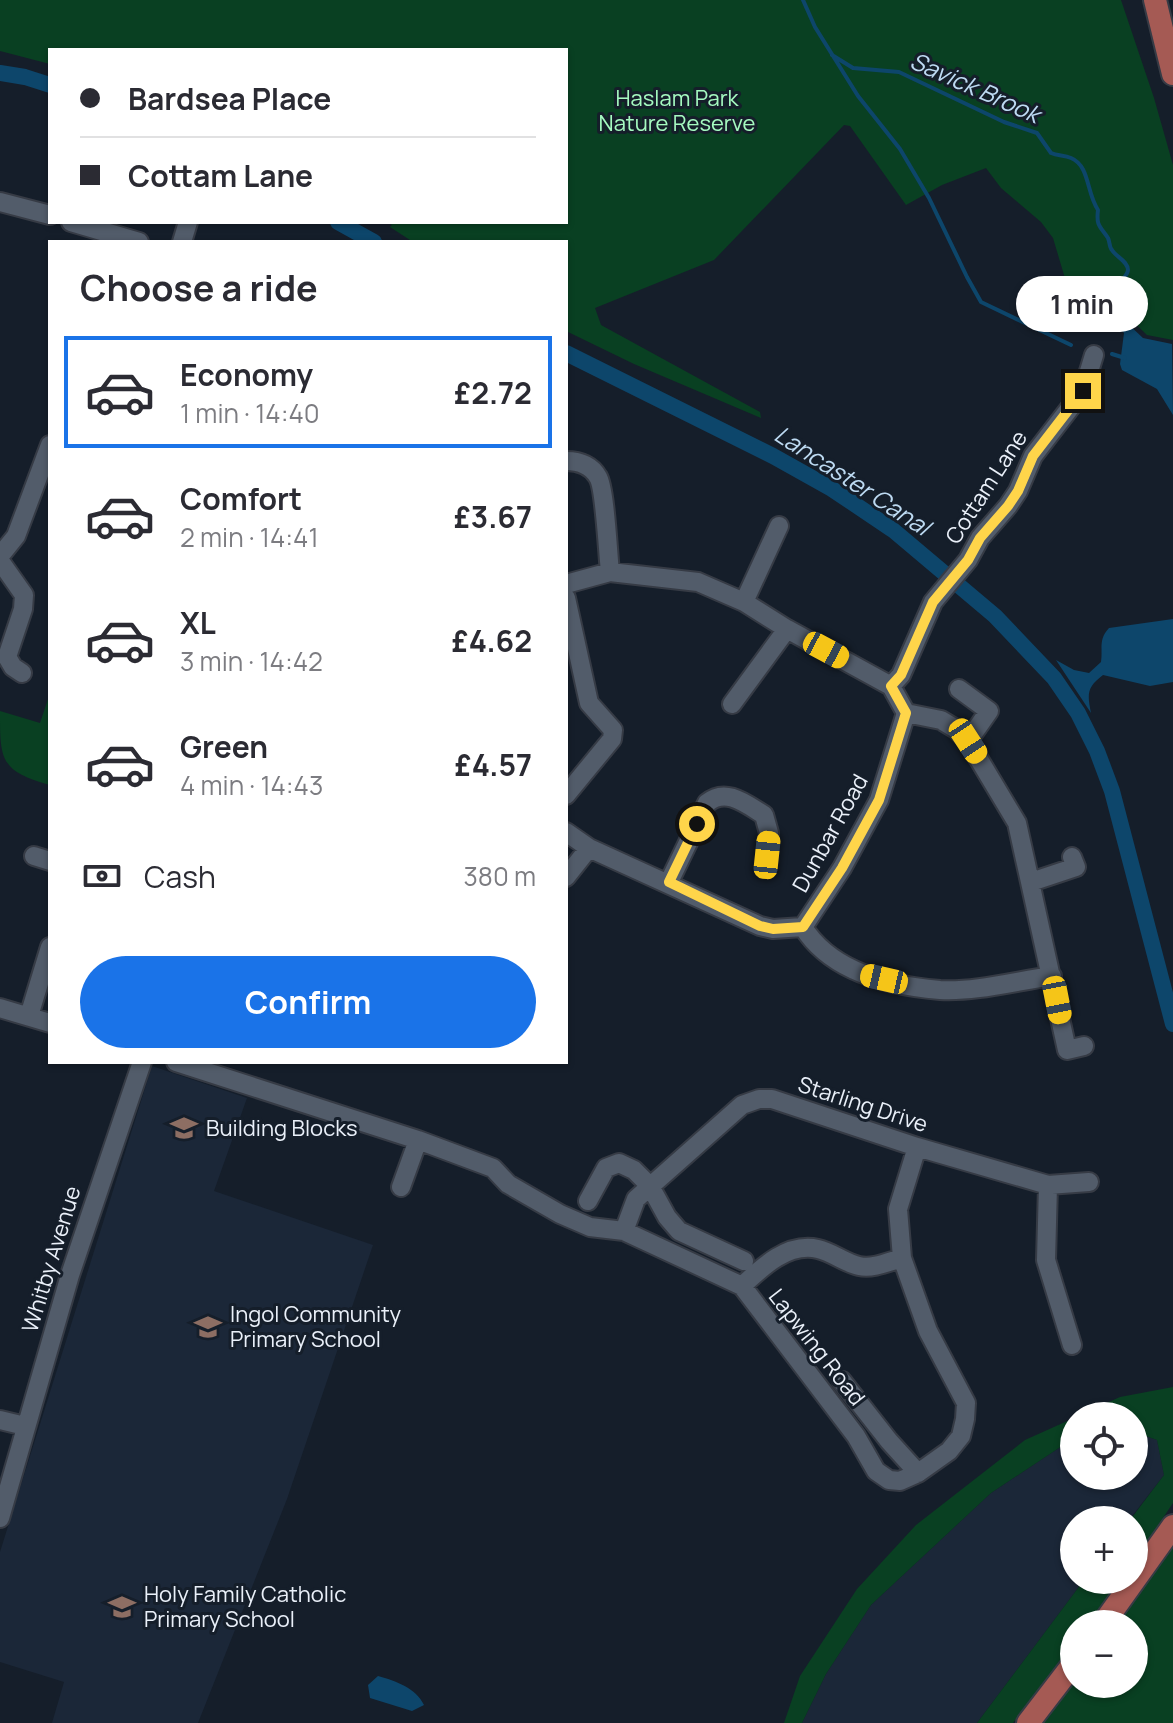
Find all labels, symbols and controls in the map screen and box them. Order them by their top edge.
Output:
water label: Savick Brook [905,43,1049,131]
text: Bardsea Place [128,78,331,119]
park label: Haslam Park Nature Reserve [599,83,756,138]
text: Cottam Lane [128,155,313,196]
text: Choose a ride [80,263,318,312]
callout: 1 min [1017,275,1149,331]
text: 1 min [1050,286,1114,322]
text: Economy [180,354,313,395]
icon: car [84,356,156,428]
text: £2.72 [454,372,532,413]
route end [1065,373,1101,409]
text: 1 min · 14:40 [180,395,320,431]
water label: Lancaster Canal [769,417,940,544]
street label: Cottam Lane [938,424,1034,550]
text: Comfort [180,478,302,519]
icon: car [84,480,156,552]
text: £3.67 [454,496,532,537]
text: 2 min · 14:41 [180,519,319,555]
text: XL [180,602,216,643]
icon: car [84,604,156,676]
text: £4.62 [452,620,532,661]
car [799,628,853,672]
text: 3 min · 14:42 [180,643,323,679]
car [945,714,991,768]
text: Green [180,726,268,767]
icon: car [84,728,156,800]
text: £4.57 [455,744,532,785]
text: 4 min · 14:43 [180,767,323,803]
street label: Dunbar Road [785,769,875,897]
route start [679,806,715,842]
car [753,830,781,880]
icon: cash [80,854,124,898]
text: Cash [144,856,216,897]
text: 380 m [463,858,536,894]
button: Confirm [80,956,536,1048]
car [858,962,910,996]
car [1041,974,1073,1026]
street label: Starling Drive [794,1069,932,1139]
school or university icon: Building Blocks [169,1113,199,1143]
place label: Building Blocks [206,1113,358,1143]
street label: Whitby Avenue [15,1182,88,1336]
street label: Lapwing Road [762,1282,872,1412]
place label: Ingol Community Primary School [230,1299,402,1354]
school or university icon: Ingol Community Primary School [193,1312,223,1342]
map controls [1060,1402,1148,1698]
button: locate [1060,1402,1148,1490]
button: + [1060,1506,1148,1594]
place label: Holy Family Catholic Primary School [144,1579,346,1634]
school or university icon: Holy Family Catholic Primary School [107,1592,137,1622]
button: − [1060,1610,1148,1698]

